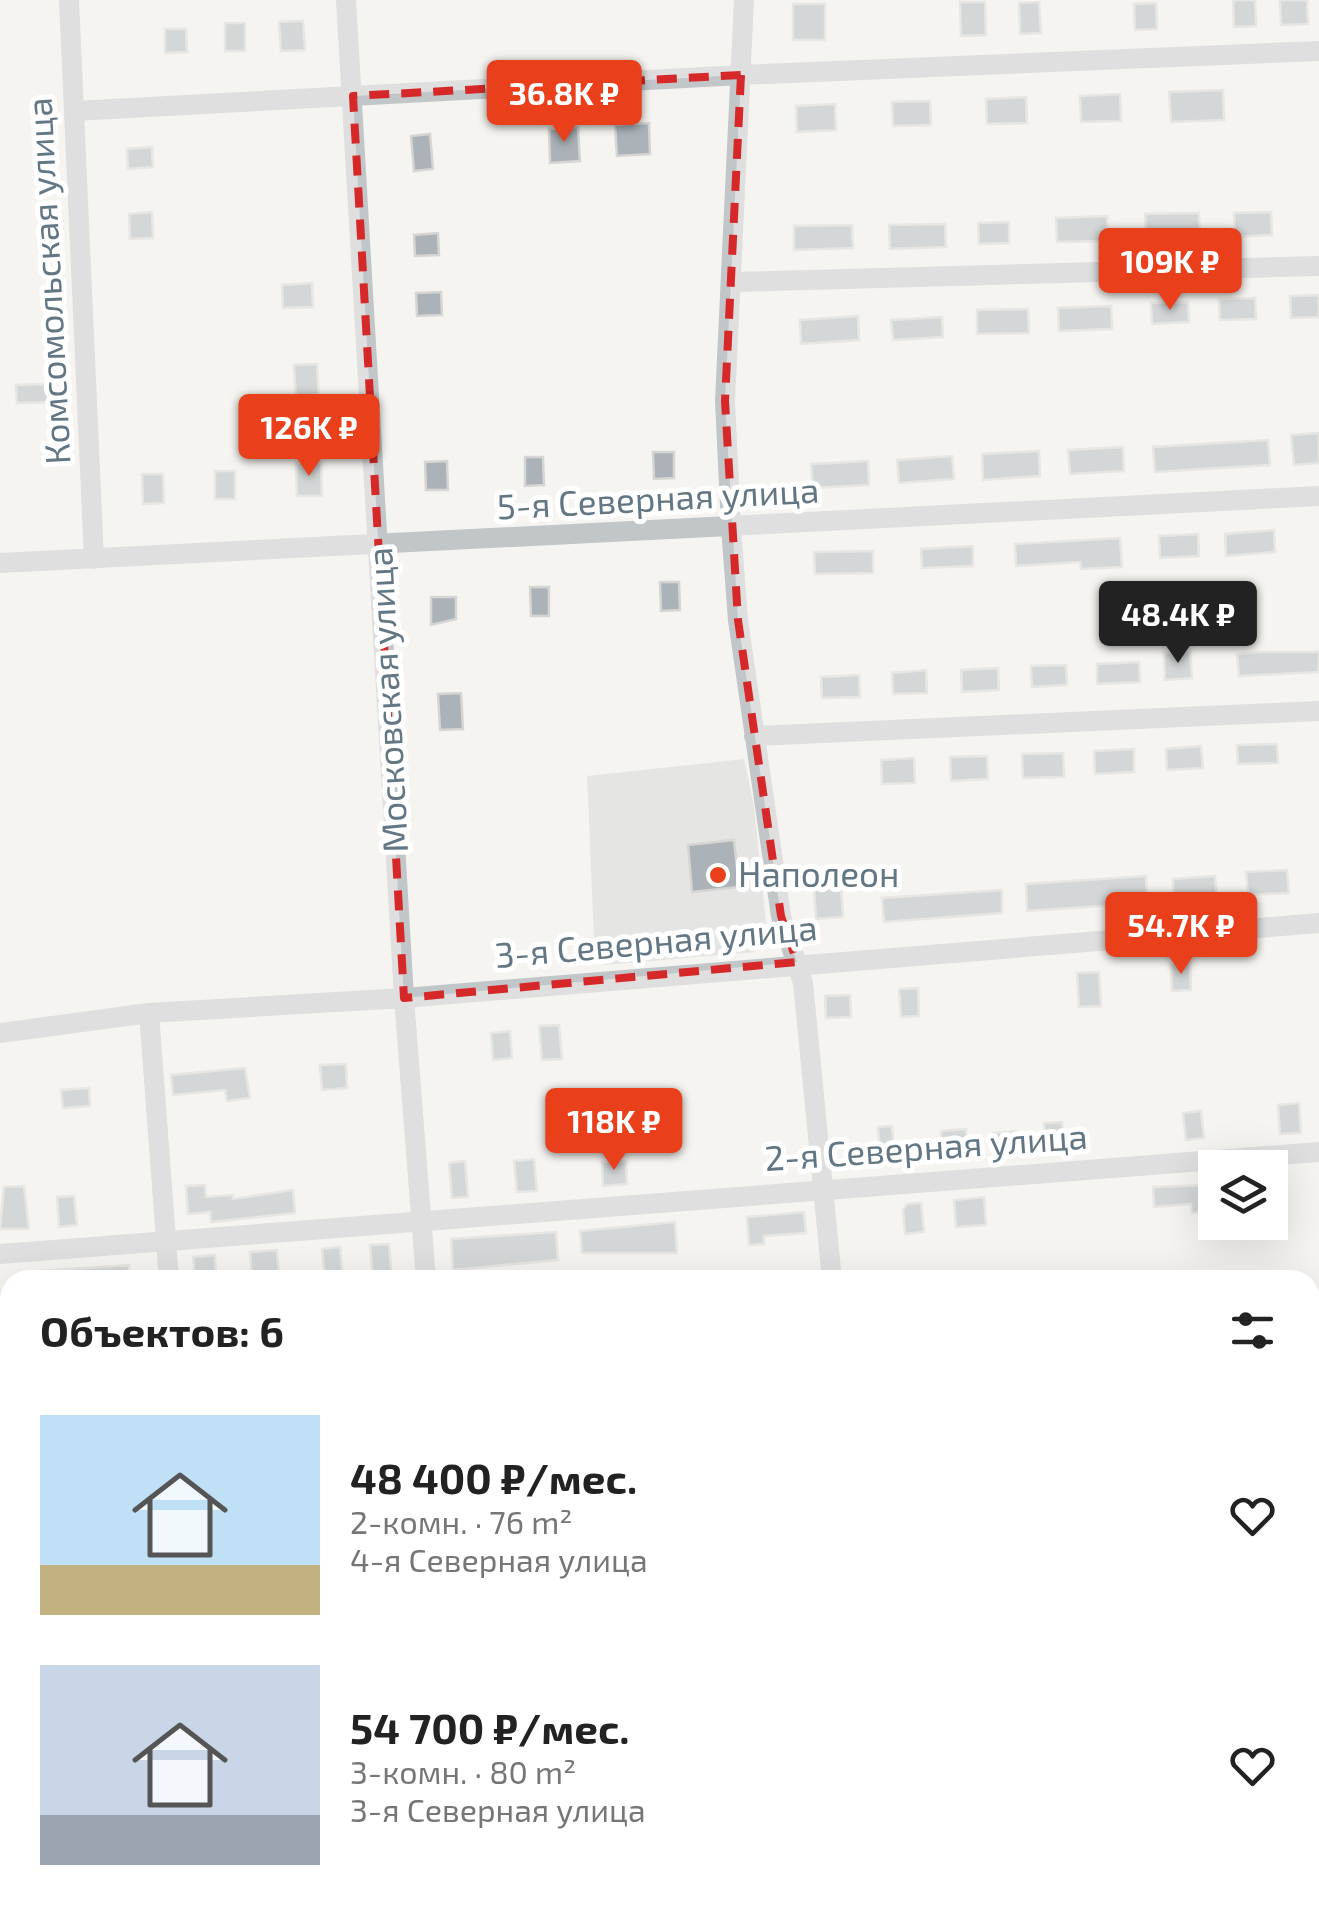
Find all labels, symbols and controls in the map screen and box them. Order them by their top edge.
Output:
pin: 36.8K ₽ [472,60,656,145]
text: 36.8K ₽ [509,73,619,111]
street label: Комсомольская улица [16,97,79,466]
pin: 109K ₽ [1089,228,1251,313]
text: 109K ₽ [1121,241,1219,279]
pin: 126K ₽ [228,394,390,479]
text: 126K ₽ [260,407,358,445]
street label: 5-я Северная улица [496,468,820,527]
street label: Московская улица [357,546,416,854]
pin: 48.4K ₽ [1086,581,1270,666]
text: 48.4K ₽ [1121,594,1235,632]
place label: Наполеон [738,852,899,894]
marker: Наполеон [707,864,729,886]
pin: 54.7K ₽ [1089,892,1273,977]
street label: 3-я Северная улица [493,905,819,976]
text: 54.7K ₽ [1127,905,1235,943]
pin: 118K ₽ [533,1088,695,1173]
text: 118K ₽ [567,1101,661,1139]
street label: 2-я Северная улица [763,1114,1089,1179]
map controls [1198,1150,1288,1240]
button: layers [1198,1150,1288,1240]
icon: filters [1225,1303,1280,1358]
text: Объектов: 6 [40,1305,284,1355]
text: 48 400 ₽/мес. [350,1452,637,1502]
icon: home [120,1455,240,1575]
icon: heart [1225,1488,1280,1543]
text: 2-комн. · 76 m² [350,1502,572,1540]
text: 4-я Северная улица [350,1540,648,1578]
text: 54 700 ₽/мес. [350,1702,630,1752]
icon: home [120,1705,240,1825]
icon: heart [1225,1738,1280,1793]
text: 3-комн. · 80 m² [350,1752,576,1790]
text: 3-я Северная улица [350,1790,646,1828]

